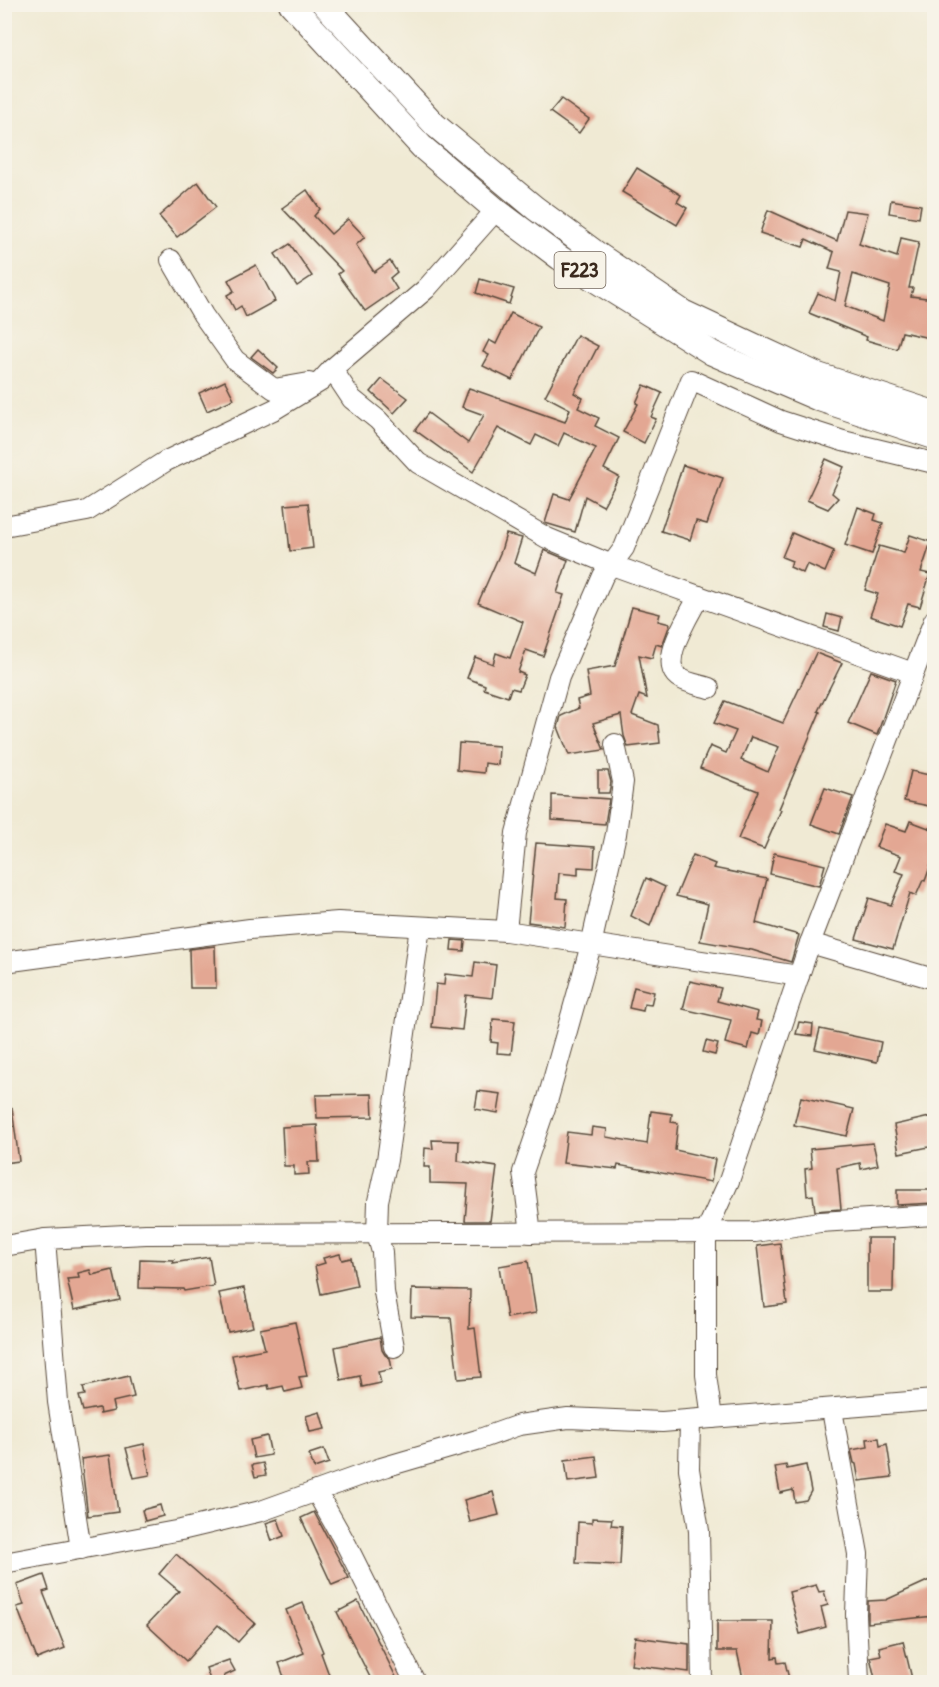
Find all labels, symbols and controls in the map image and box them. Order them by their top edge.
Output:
road number: F223 [554,252,606,288]

